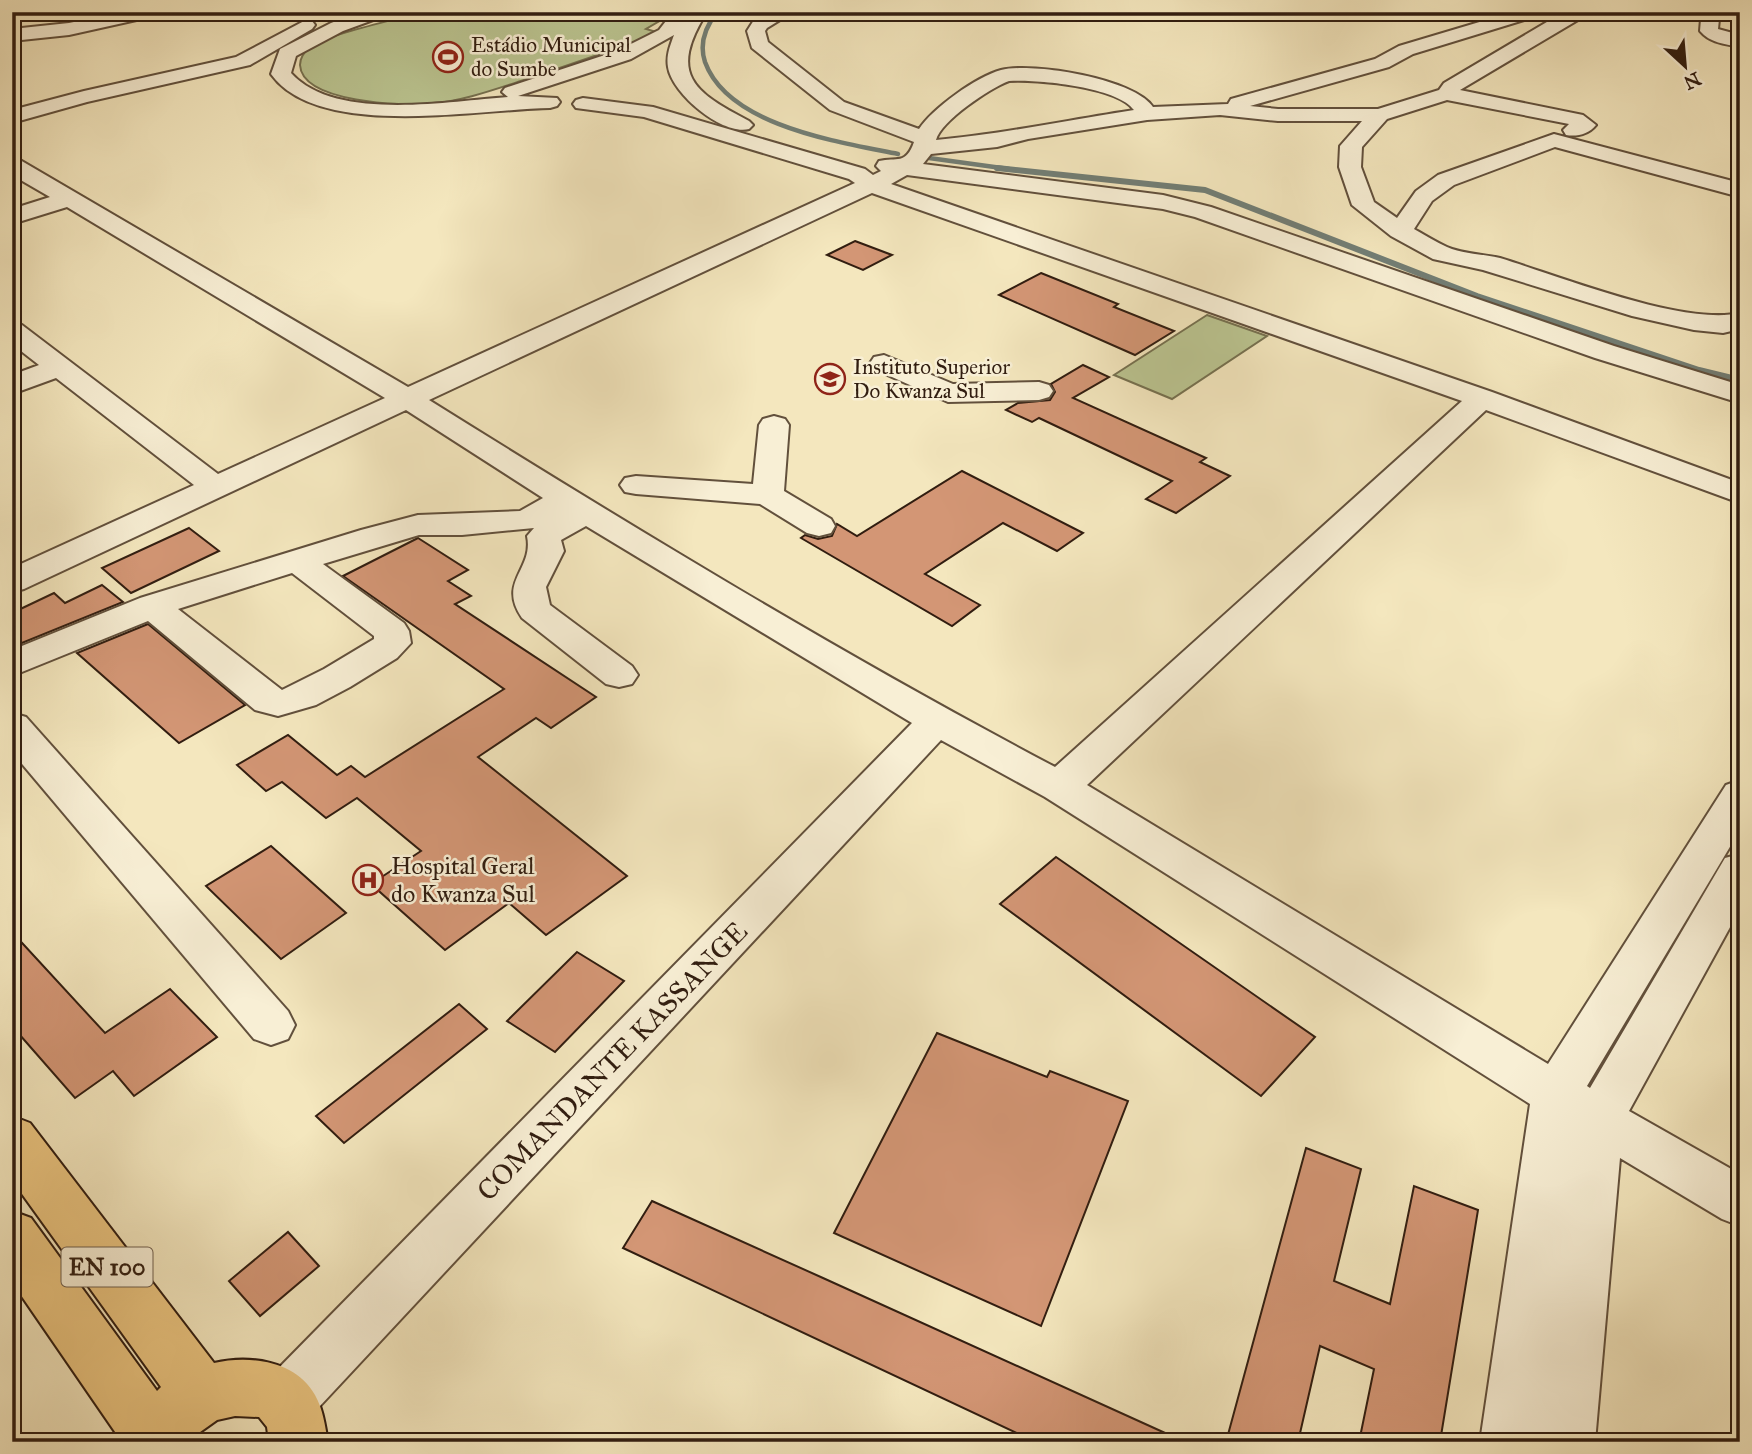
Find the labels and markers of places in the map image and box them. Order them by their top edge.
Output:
place label: Estádio Municipal do Sumbe [471,32,631,82]
sports icon: Estádio Municipal do Sumbe [431,40,465,74]
place label: Instituto Superior Do Kwanza Sul [853,354,1010,404]
school or university icon: Instituto Superior Do Kwanza Sul [813,362,847,396]
place label: Hospital Geral do Kwanza Sul [391,851,535,909]
hospital icon: Hospital Geral do Kwanza Sul [351,863,385,897]

